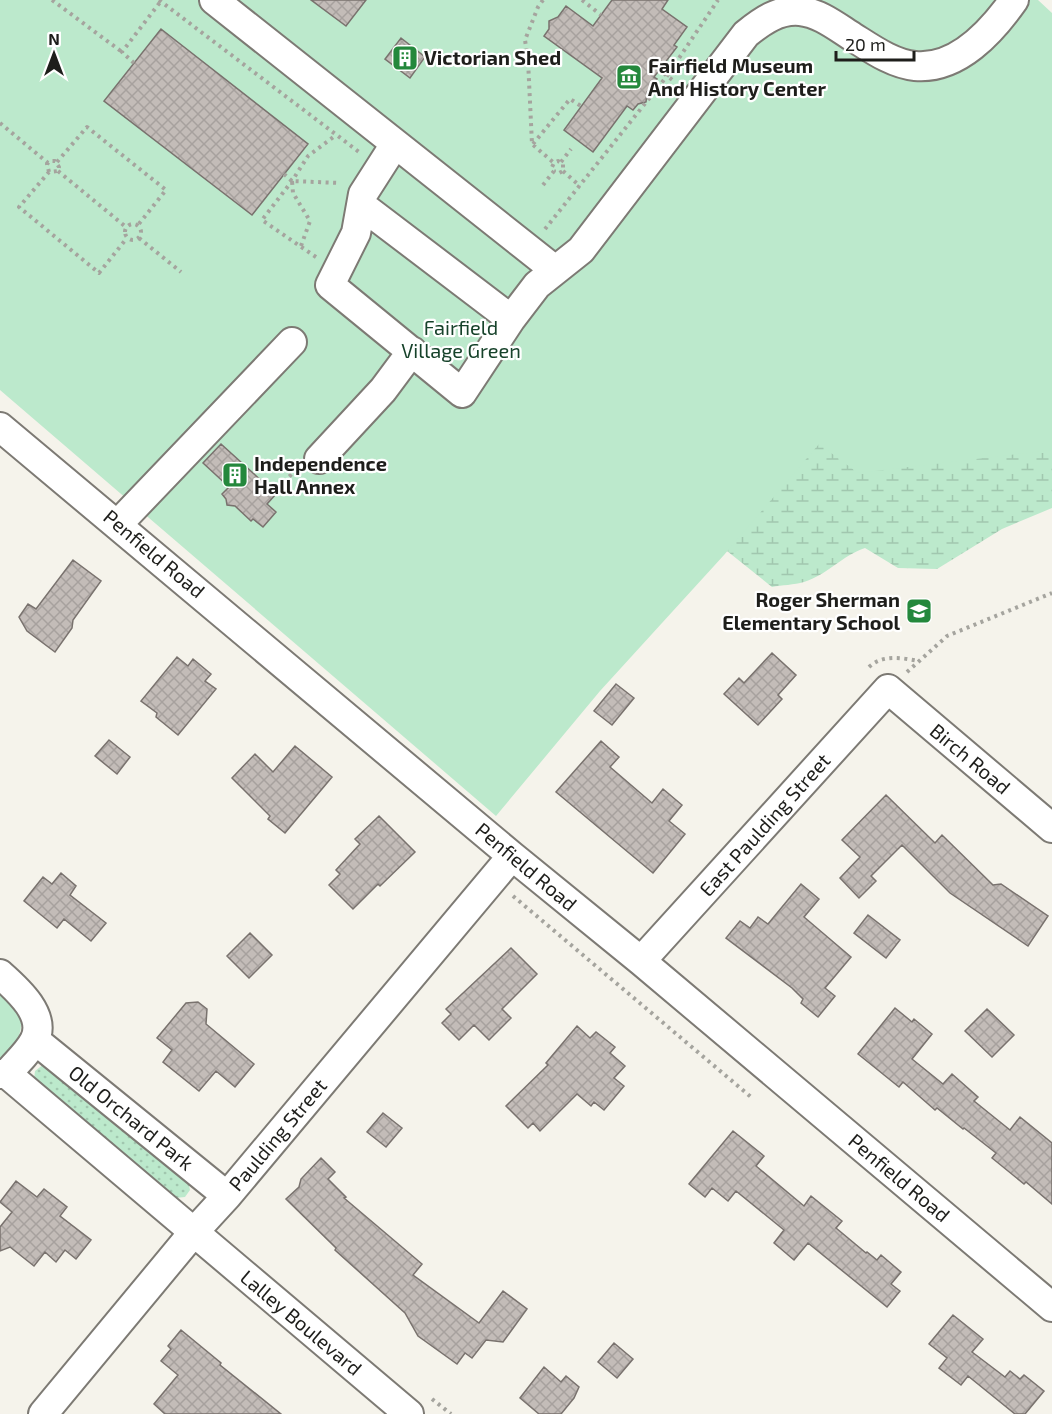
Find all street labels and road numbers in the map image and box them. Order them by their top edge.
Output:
street label: Penfield Road [99,504,210,603]
street label: Birch Road [926,718,1016,799]
street label: East Paulding Street [694,748,835,901]
street label: Penfield Road [471,817,582,916]
street label: Old Orchard Park [64,1060,199,1175]
street label: Paulding Street [223,1073,331,1195]
street label: Penfield Road [844,1128,955,1227]
street label: Lalley Boulevard [236,1265,367,1380]

